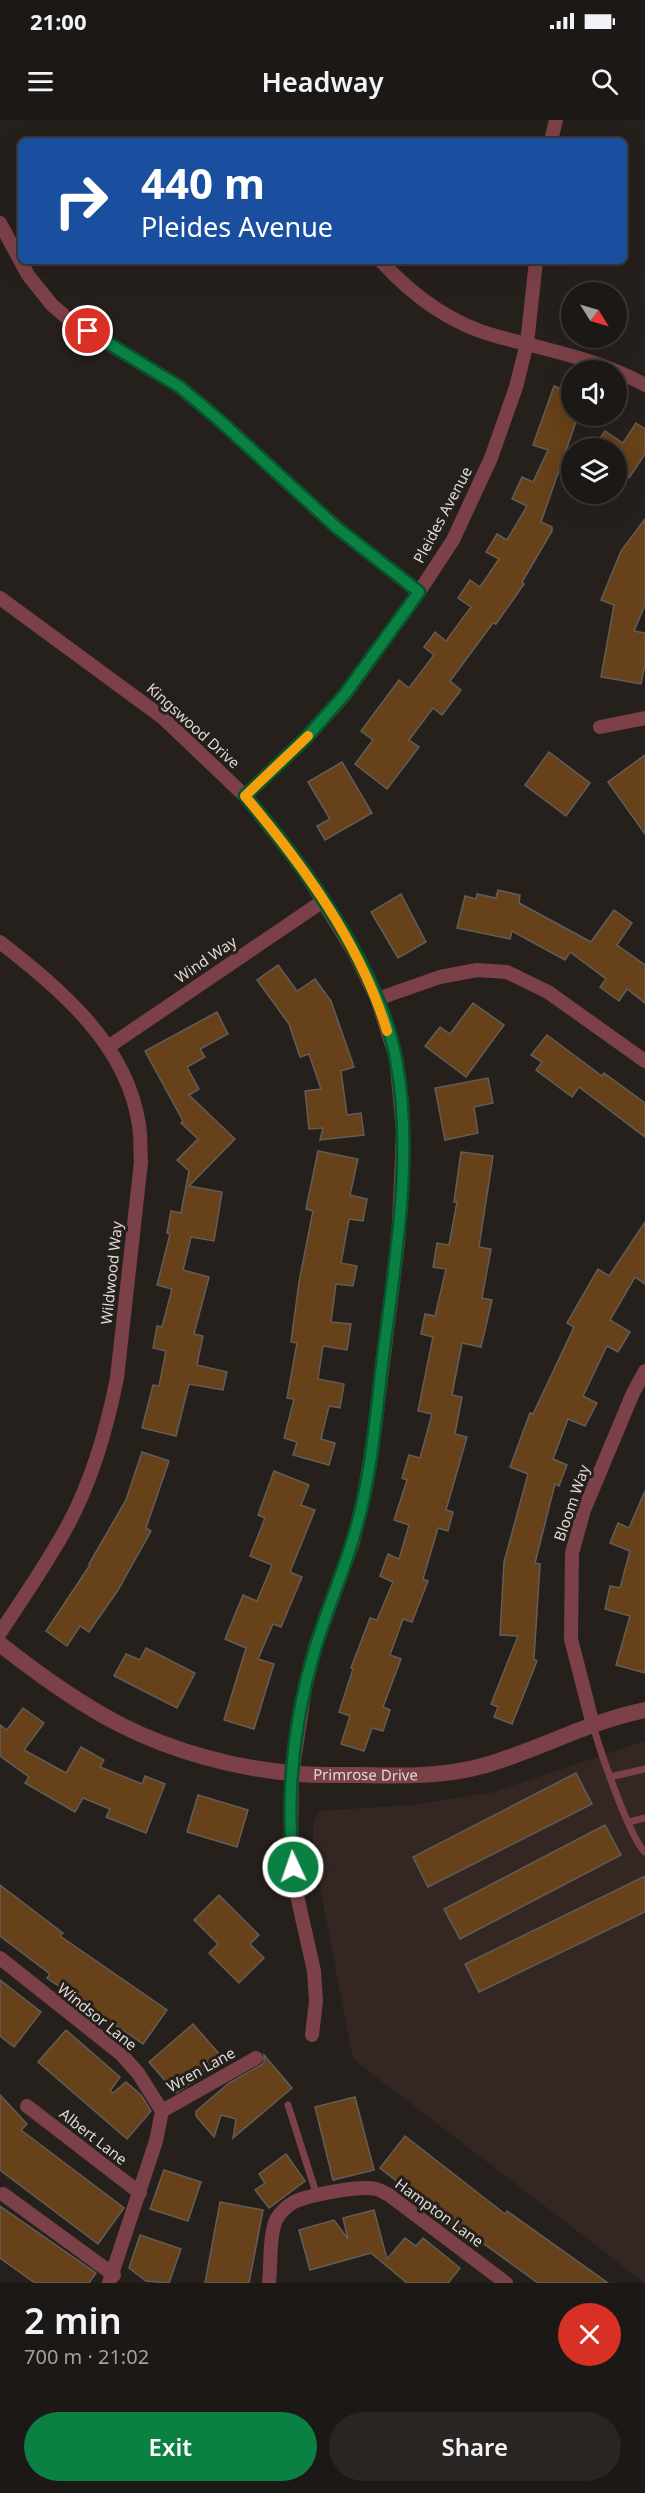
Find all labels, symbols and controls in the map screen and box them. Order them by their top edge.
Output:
text: 21:00 [30,6,87,36]
text: Headway [262,63,383,100]
icon: menu [24,65,57,98]
icon: search [588,65,621,98]
text: 440 m [141,154,265,211]
icon: right [42,162,120,240]
text: Pleides Avenue [141,208,333,245]
north arrow [561,282,627,348]
map controls [561,282,627,504]
pin [62,305,113,356]
icon: arrive [71,314,104,347]
button: sound [561,360,627,426]
button: layers [561,438,627,504]
street label: Pleides Avenue [408,463,476,566]
street label: Kingswood Drive [143,678,245,773]
street label: Wind Way [171,931,240,987]
street label: Wildwood Way [96,1220,126,1326]
street label: Bloom Way [549,1462,594,1543]
street label: Primrose Drive [313,1764,418,1785]
position arrow [261,1835,325,1899]
street label: Windsor Lane [54,1978,141,2054]
street label: Wren Lane [163,2042,238,2096]
street label: Albert Lane [56,2104,132,2169]
street label: Hampton Lane [391,2173,488,2251]
text: 2 min [24,2296,122,2345]
button: close [558,2303,621,2366]
text: 700 m · 21:02 [24,2343,149,2370]
button: Exit [24,2412,317,2481]
button: Share [329,2412,621,2481]

